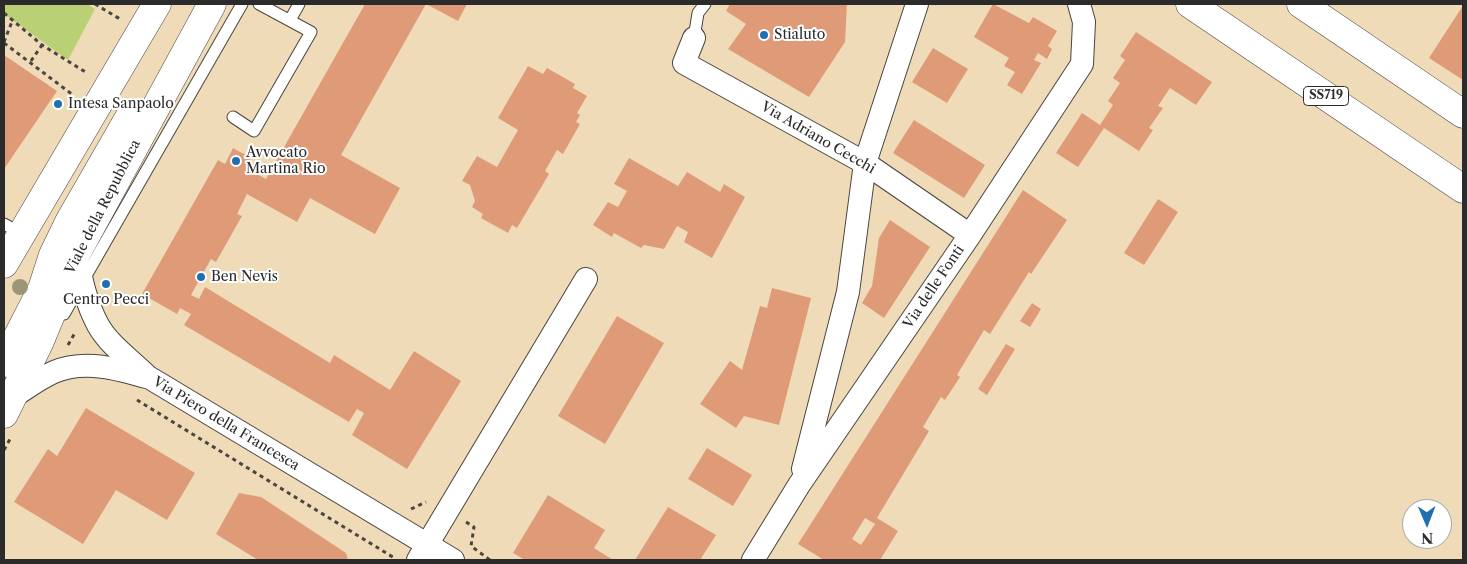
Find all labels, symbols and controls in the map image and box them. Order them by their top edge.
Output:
place label: Stialuto [774,27,825,43]
marker: Stialuto [758,29,770,41]
road number: SS719 [1304,86,1348,105]
place label: Intesa Sanpaolo [68,96,174,112]
marker: Intesa Sanpaolo [52,98,64,110]
street label: Via Adriano Cecchi [758,98,878,178]
street label: Viale della Repubblica [62,137,144,277]
place label: Avvocato Martina Rio [246,145,325,178]
marker: Avvocato Martina Rio [230,155,242,167]
street label: Via delle Fonti [900,242,968,332]
place label: Ben Nevis [211,269,278,285]
marker: Ben Nevis [195,271,207,283]
marker: Centro Pecci [100,278,112,290]
place label: Centro Pecci [63,292,149,308]
street label: Via Piero della Francesca [150,374,302,474]
north arrow [1402,499,1452,549]
text: N [1421,529,1433,547]

